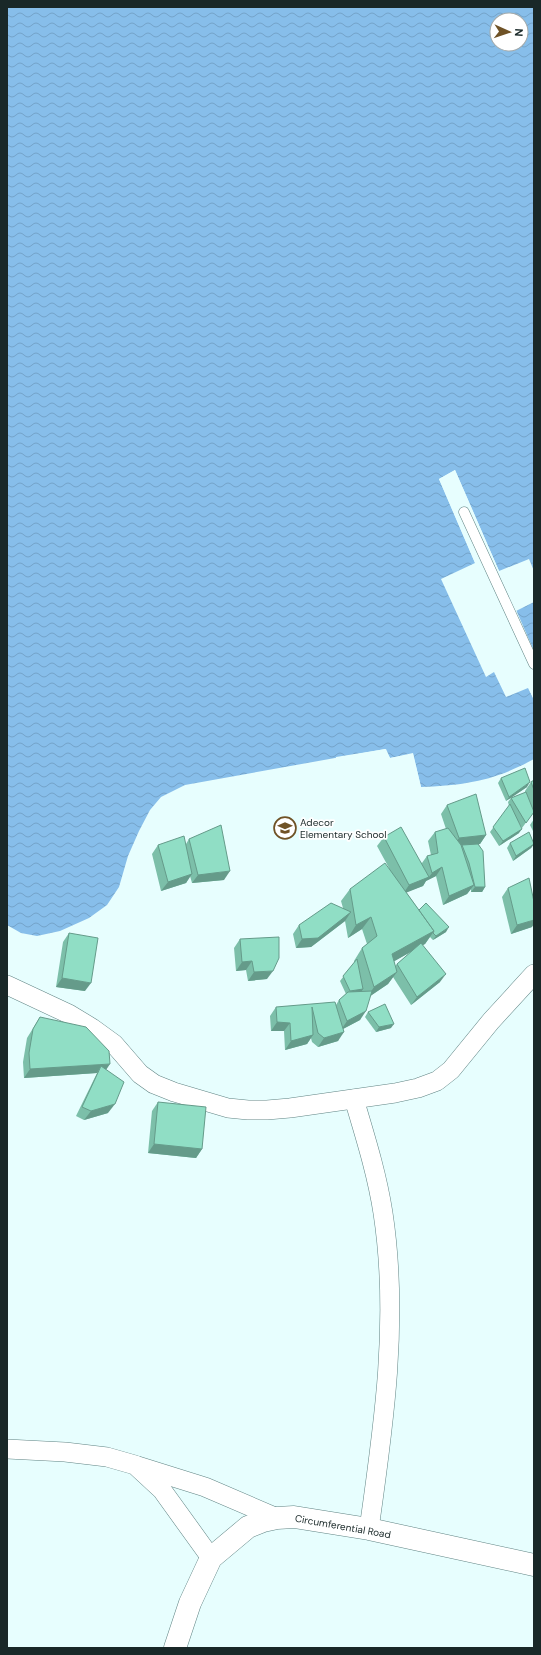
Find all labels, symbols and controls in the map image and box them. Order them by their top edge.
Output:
north arrow [489,12,529,52]
text: N [512,28,526,37]
school or university icon: Adecor Elementary School [272,815,298,841]
place label: Adecor Elementary School [300,816,387,841]
street label: Circumferential Road [294,1512,392,1541]

